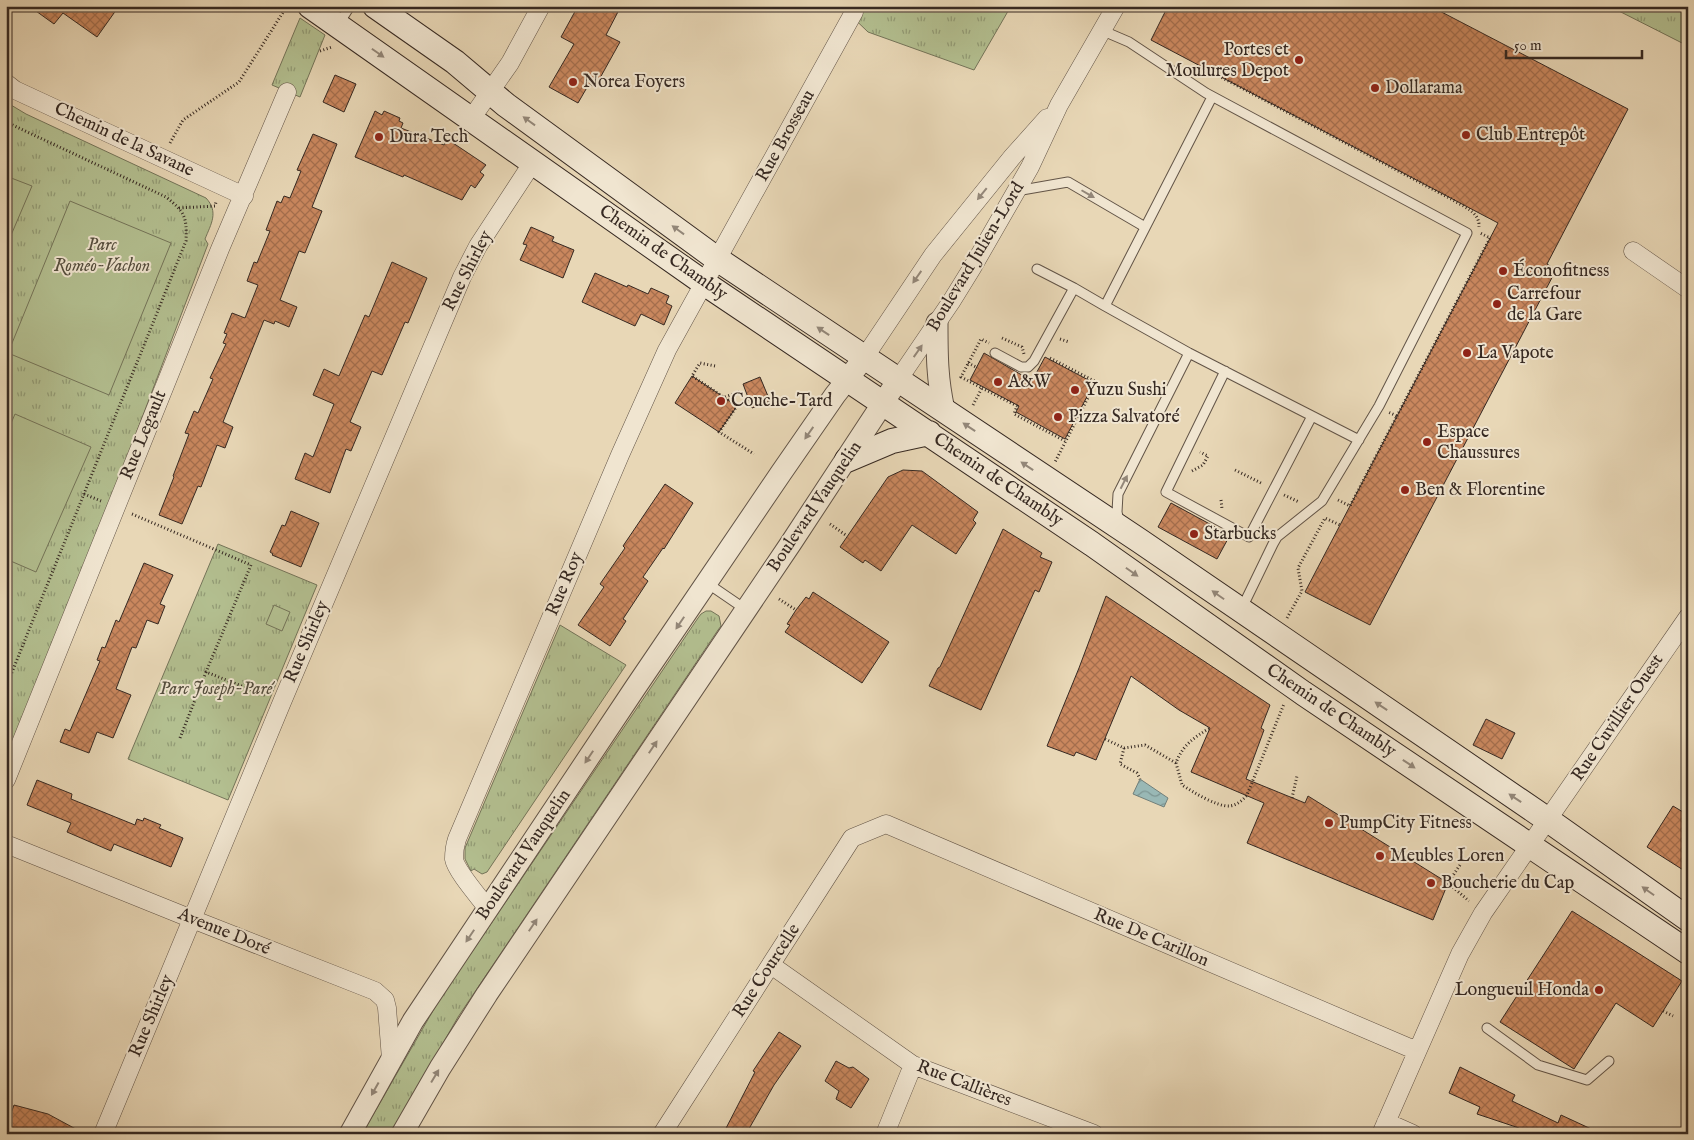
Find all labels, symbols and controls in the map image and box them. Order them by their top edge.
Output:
scale bar [1506,28,1643,60]
text: 50 m [1514,36,1542,55]
place label: Portes et Moulures Depot [1166,39,1289,83]
one-way arrow [371,48,385,58]
marker: Portes et Moulures Depot [1293,54,1305,66]
place label: Norea Foyers [583,71,685,94]
marker: Norea Foyers [567,76,579,88]
place label: Dollarama [1385,77,1463,100]
marker: Dollarama [1369,82,1381,94]
street label: Rue Brosseau [751,86,821,186]
street label: Chemin de la Savane [50,98,198,182]
one-way arrow [523,116,536,127]
place label: Club Entrepôt [1476,124,1585,147]
place label: Dura Tech [389,126,469,149]
marker: Club Entrepôt [1460,129,1472,141]
marker: Dura Tech [373,131,385,143]
street label: Boulevard Julien-Lord [922,178,1030,336]
one-way arrow [977,187,988,200]
one-way arrow [1082,190,1095,199]
street label: Chemin de Chambly [594,200,732,306]
one-way arrow [672,225,685,236]
street label: Rue Shirley [438,227,498,315]
park label: Parc Roméo-Vachon [54,234,150,278]
place label: Éconofitness [1513,258,1609,283]
marker: Éconofitness [1497,265,1509,277]
one-way arrow [912,270,922,284]
place label: Carrefour de la Gare [1507,283,1582,327]
marker: Carrefour de la Gare [1491,298,1503,310]
one-way arrow [817,326,830,336]
place label: La Vapote [1477,342,1554,365]
one-way arrow [913,344,923,358]
marker: La Vapote [1461,347,1473,359]
place label: A&W [1007,371,1052,394]
marker: A&W [992,376,1004,388]
place label: Yuzu Sushi [1085,379,1167,402]
marker: Yuzu Sushi [1069,384,1081,396]
street label: Rue Legault [116,387,172,483]
place label: Couche-Tard [731,390,833,413]
marker: Couche-Tard [715,395,727,407]
place label: Pizza Salvatoré [1068,406,1180,429]
marker: Pizza Salvatoré [1052,411,1064,423]
place label: Espace Chaussures [1437,421,1520,465]
one-way arrow [963,422,976,432]
one-way arrow [804,426,814,439]
street label: Chemin de Chambly [929,428,1067,532]
marker: Espace Chaussures [1421,436,1433,448]
street label: Boulevard Vauquelin [763,437,868,577]
one-way arrow [1020,461,1034,470]
one-way arrow [1120,475,1128,490]
place label: Ben & Florentine [1415,479,1545,502]
marker: Ben & Florentine [1399,484,1411,496]
place label: Starbucks [1204,523,1276,546]
marker: Starbucks [1188,528,1200,540]
street label: Rue Roy [541,548,589,619]
one-way arrow [1125,567,1139,577]
one-way arrow [1211,590,1225,600]
street label: Rue Shirley [279,597,335,687]
one-way arrow [675,616,685,630]
street label: Rue Cuvillier Ouest [1567,650,1669,786]
street label: Chemin de Chambly [1262,659,1400,763]
park label: Parc Joseph-Paré [160,678,275,701]
one-way arrow [1374,701,1387,711]
one-way arrow [648,740,658,754]
one-way arrow [584,751,594,764]
one-way arrow [1403,759,1416,769]
street label: Boulevard Vauquelin [472,785,577,925]
one-way arrow [1508,793,1522,803]
place label: PumpCity Fitness [1339,812,1472,835]
marker: PumpCity Fitness [1323,817,1335,829]
place label: Meubles Loren [1390,845,1505,868]
marker: Meubles Loren [1374,850,1386,862]
place label: Boucherie du Cap [1441,872,1574,895]
marker: Boucherie du Cap [1425,877,1437,889]
one-way arrow [1641,886,1655,896]
street label: Avenue Doré [173,903,274,961]
street label: Rue De Carillon [1090,903,1212,973]
one-way arrow [529,919,538,932]
street label: Rue Courcelle [728,920,806,1022]
one-way arrow [465,930,475,943]
street label: Rue Shirley [124,971,180,1061]
place label: Longueuil Honda [1455,979,1589,1002]
marker: Longueuil Honda [1593,984,1605,996]
street label: Rue Callières [913,1055,1015,1113]
one-way arrow [431,1070,440,1083]
one-way arrow [371,1082,379,1097]

